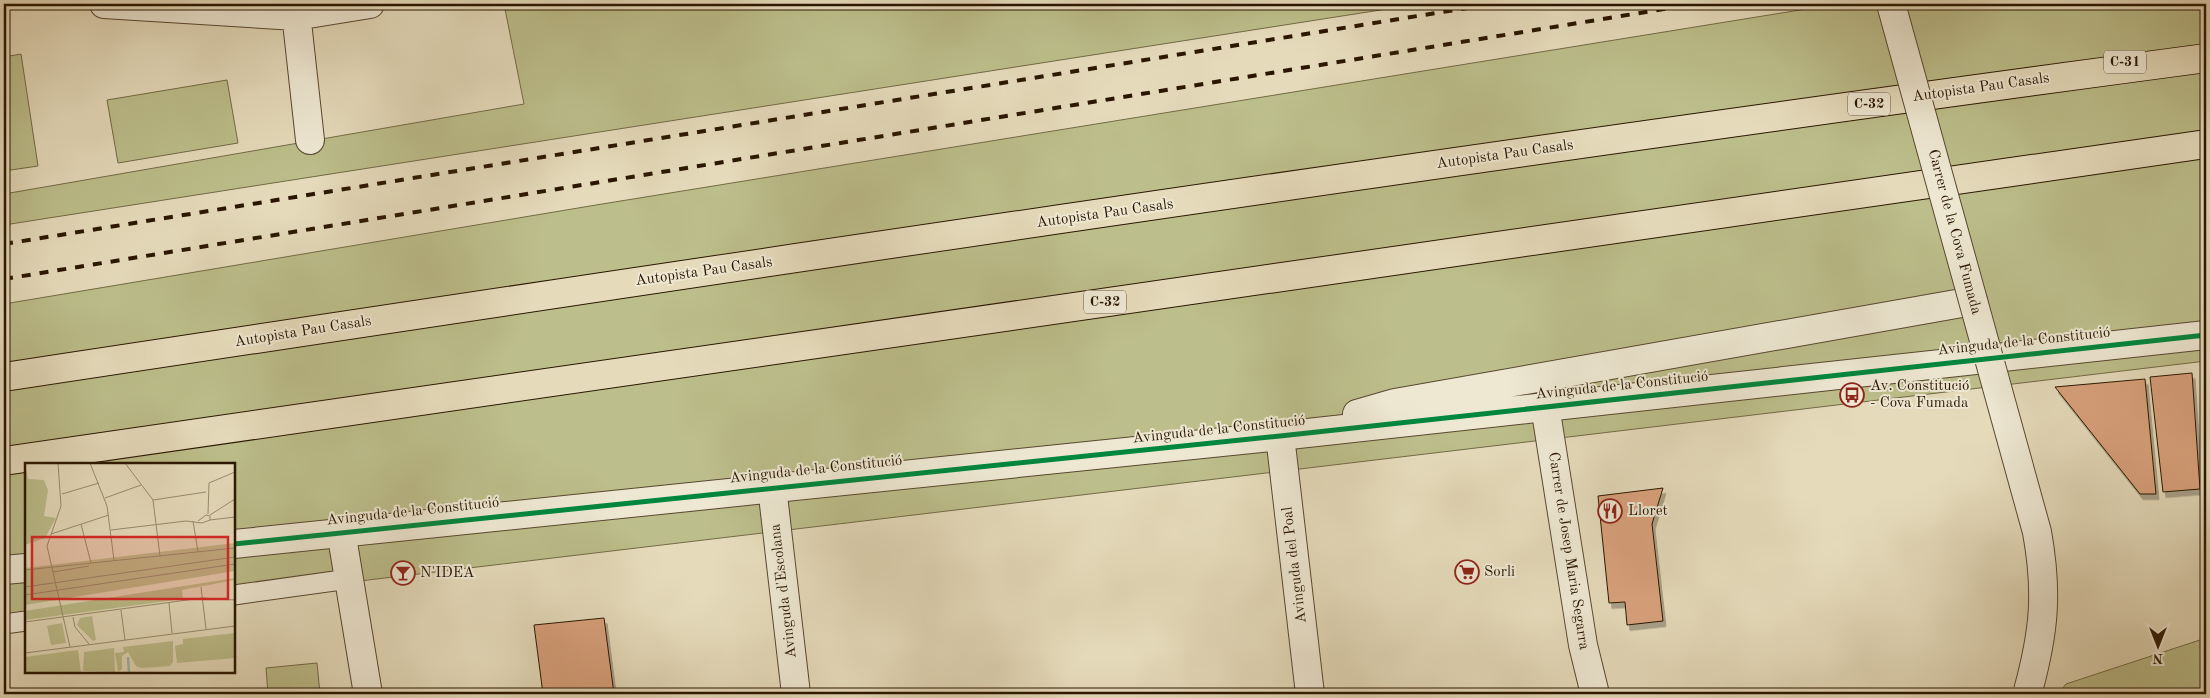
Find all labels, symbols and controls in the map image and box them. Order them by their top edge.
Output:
road number: C-31 [2104,51,2146,74]
street label: Autopista Pau Casals [1911,71,2051,105]
road number: C-32 [1848,92,1890,116]
street label: Autopista Pau Casals [1435,138,1575,172]
street label: Carrer de la Cova Fumada [1925,148,1983,317]
street label: Autopista Pau Casals [1035,197,1175,231]
street label: Autopista Pau Casals [634,255,774,289]
road number: C-32 [1084,290,1126,314]
street label: Autopista Pau Casals [233,314,373,350]
street label: Avinguda de la Constitució [1937,325,2111,359]
street label: Avinguda de la Constitució [1535,369,1709,403]
place label: Av. Constitució - Cova Fumada [1870,379,1970,411]
bus stop icon: Av. Constitució - Cova Fumada [1839,382,1865,408]
street label: Avinguda de la Constitució [1132,413,1306,447]
street label: Carrer de Josep Maria Segarra [1545,451,1591,652]
street label: Avinguda de la Constitució [729,453,903,487]
inset map [25,463,235,673]
street label: Avinguda de la Constitució [326,495,500,529]
restaurant icon: Lloret [1597,498,1623,524]
place label: Lloret [1628,504,1668,519]
street label: Avinguda del Poal [1280,506,1310,624]
street label: Avinguda d'Escolana [768,522,800,659]
supermarket icon: Sorli [1454,559,1480,585]
bar icon: N'IDEA [390,560,416,586]
place label: Sorli [1484,565,1515,580]
place label: N'IDEA [420,566,475,581]
north arrow [2132,620,2182,670]
text: N [2152,651,2163,665]

